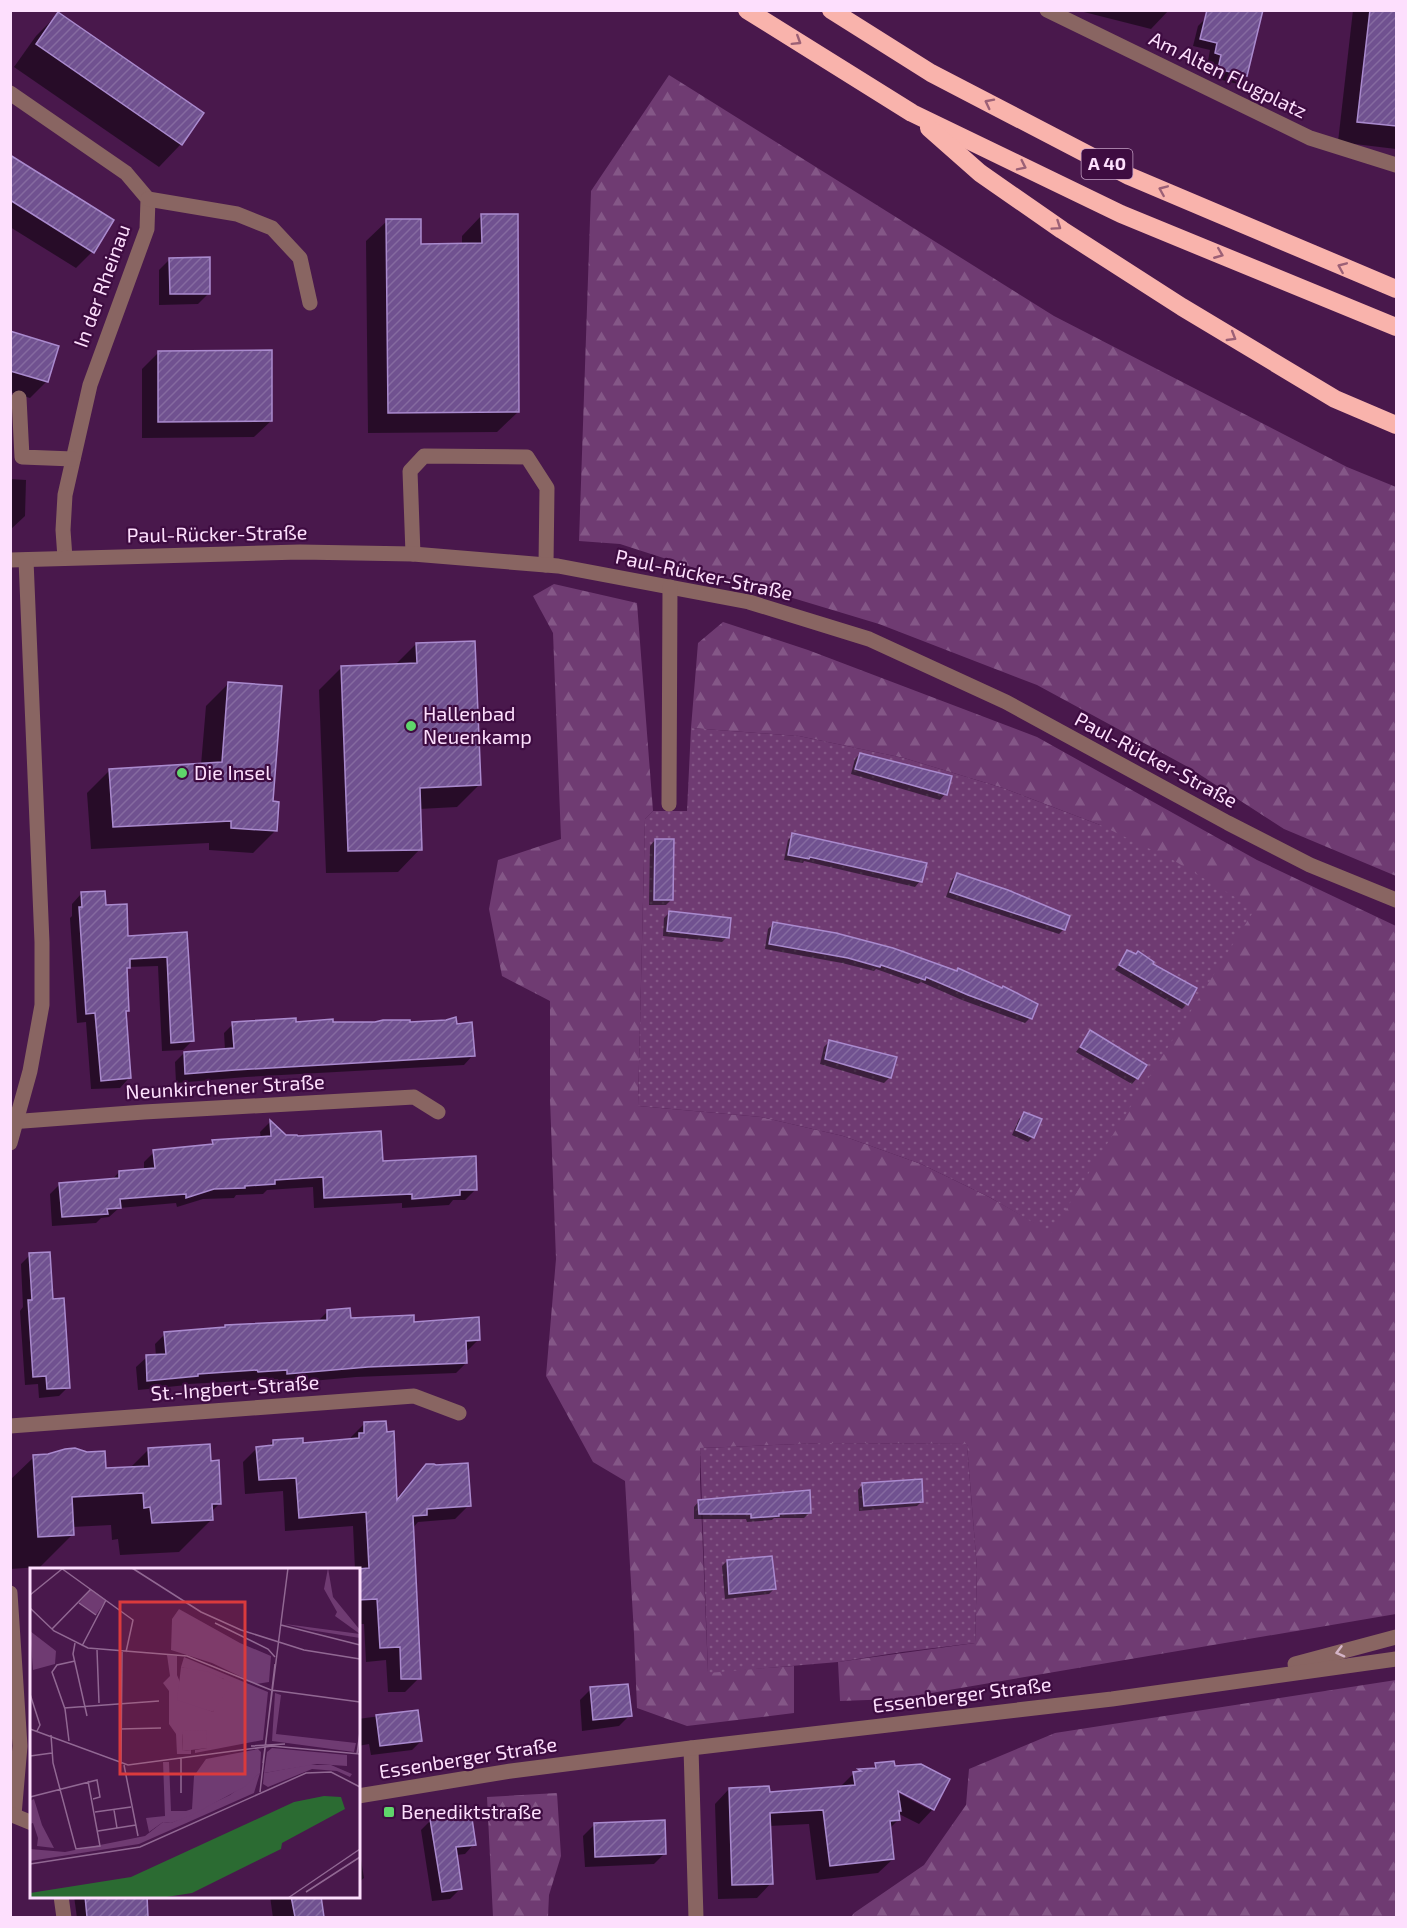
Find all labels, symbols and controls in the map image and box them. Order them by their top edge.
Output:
street label: Am Alten Flugplatz [1146,26,1311,123]
one-way arrow [791,34,801,46]
one-way arrow [984,99,995,110]
road number: A 40 [1082,149,1132,179]
one-way arrow [1015,158,1026,170]
one-way arrow [1158,186,1169,198]
one-way arrow [1051,219,1062,230]
street label: In der Rheinau [68,221,134,350]
one-way arrow [1212,247,1223,259]
one-way arrow [1338,262,1349,274]
one-way arrow [1226,329,1236,341]
street label: Paul-Rücker-Straße [126,519,307,547]
street label: Paul-Rücker-Straße [613,544,795,605]
place label: Hallenbad Neuenkamp [423,701,532,748]
street label: Paul-Rücker-Straße [1071,706,1242,812]
marker: Hallenbad Neuenkamp [404,719,418,733]
place label: Die Insel [194,760,271,784]
marker: Die Insel [175,766,189,780]
street label: Neunkirchener Straße [125,1069,325,1103]
street label: St.-Ingbert-Straße [150,1369,320,1405]
inset map [30,1568,360,1898]
one-way arrow [1335,1645,1345,1658]
street label: Essenberger Straße [871,1671,1053,1717]
street label: Essenberger Straße [377,1731,559,1783]
place label: Benediktstraße [401,1799,542,1823]
marker: Benediktstraße [382,1805,396,1819]

